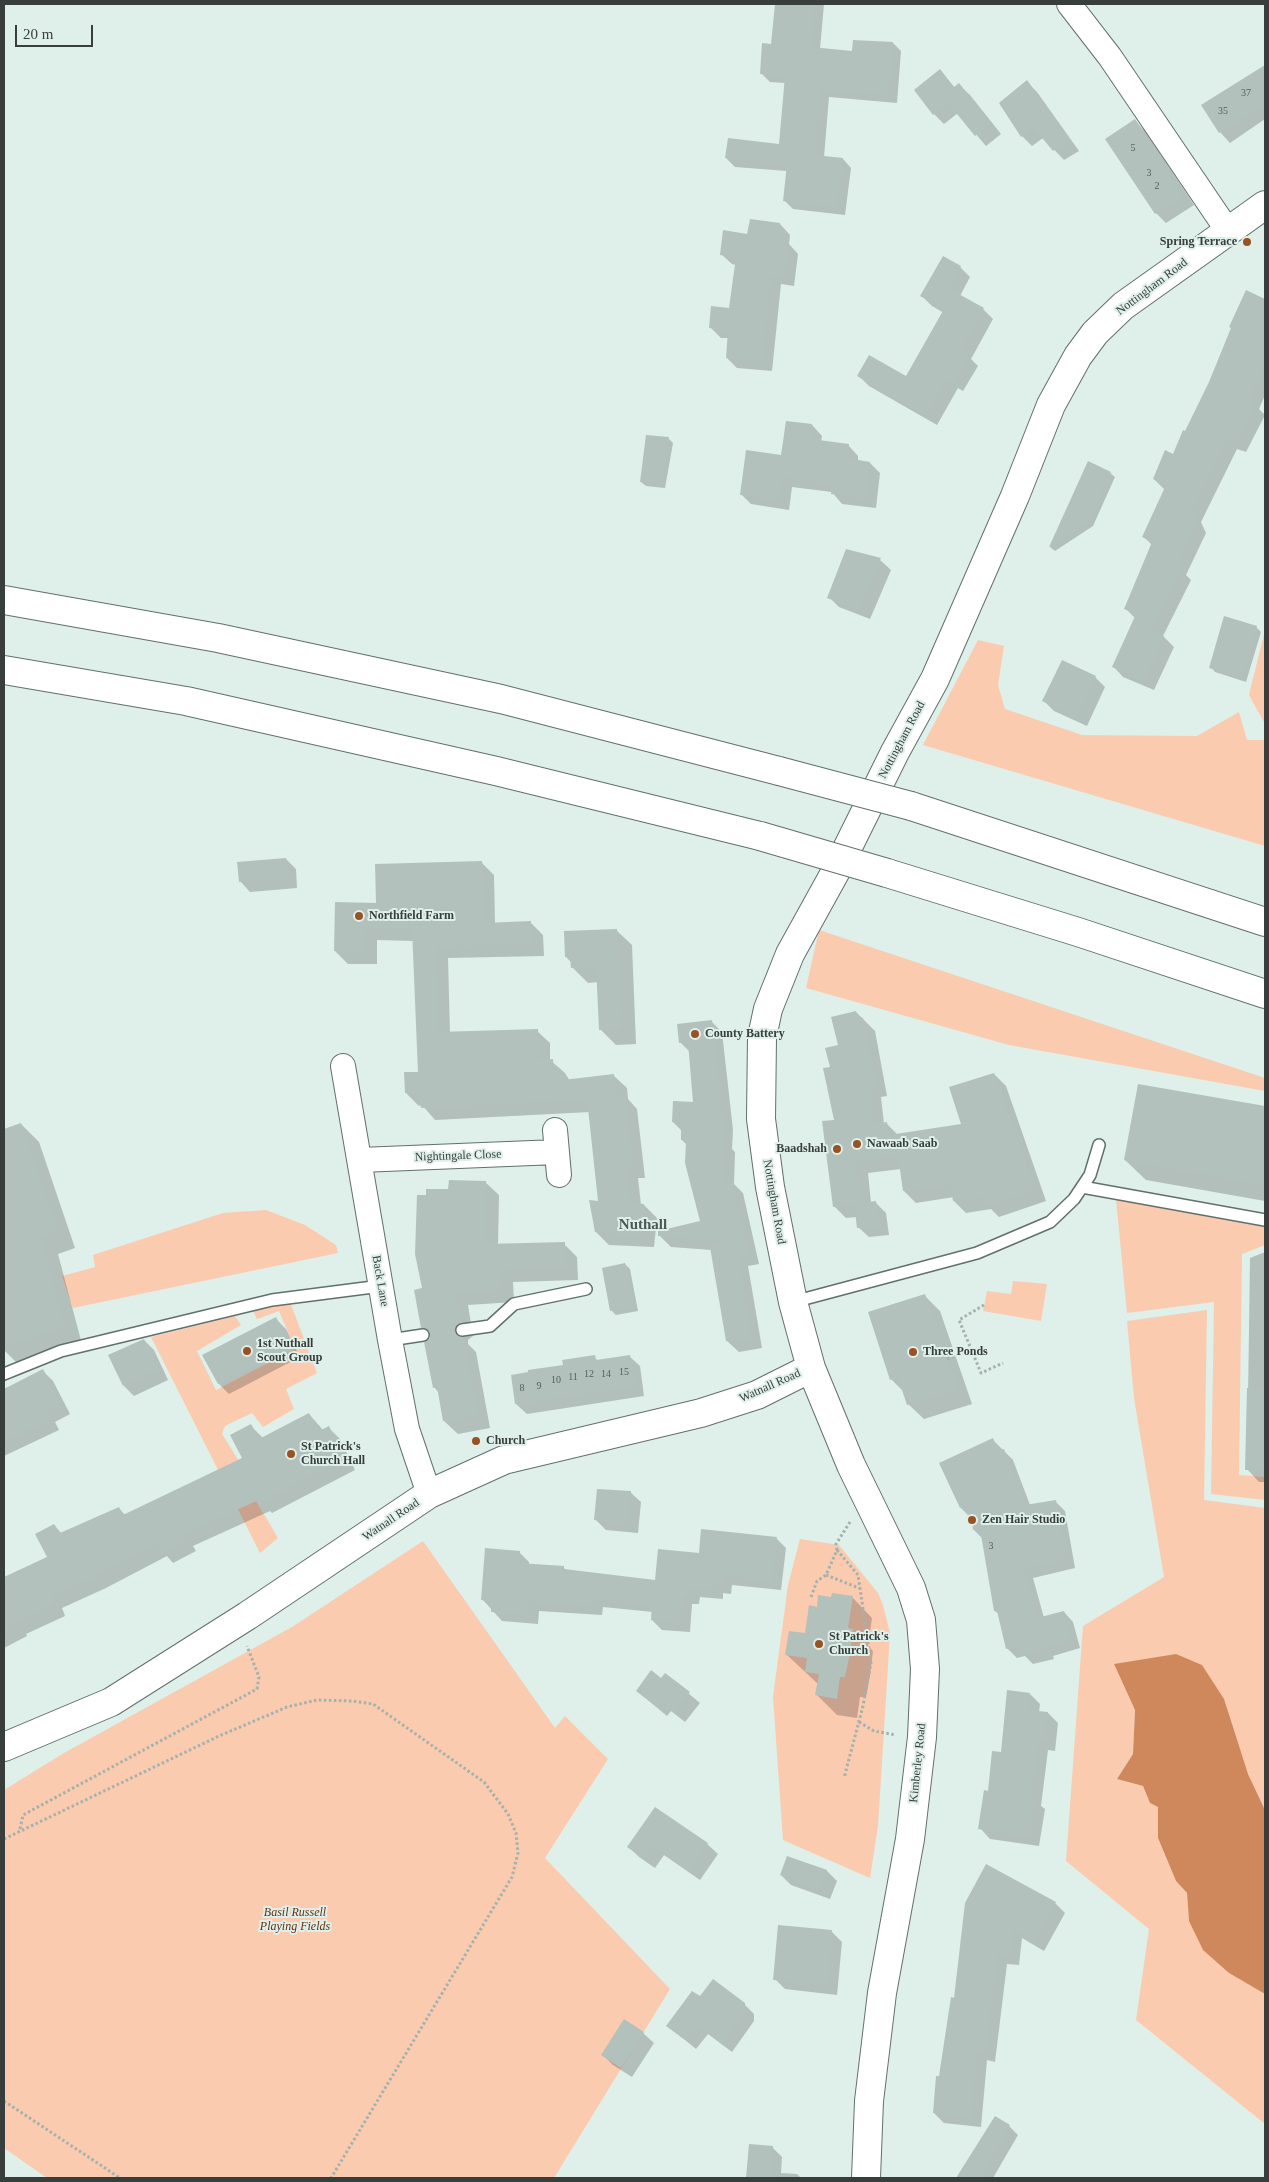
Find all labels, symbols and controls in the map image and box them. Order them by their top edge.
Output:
scale bar [18,15,95,47]
text: 20 m [23,26,53,42]
house number: 37 [1241,87,1251,99]
house number: 35 [1218,105,1228,117]
house number: 5 [1130,142,1136,154]
house number: 3 [1146,167,1152,179]
house number: 2 [1154,180,1160,192]
place label: Spring Terrace [1160,235,1237,249]
marker: Spring Terrace [1241,236,1253,248]
street label: Nottingham Road [1113,255,1191,319]
street label: Nottingham Road [876,699,928,781]
place label: Northfield Farm [369,909,454,923]
marker: Northfield Farm [353,910,365,922]
place label: County Battery [705,1027,785,1041]
marker: County Battery [689,1028,701,1040]
place label: Nawaab Saab [867,1137,937,1151]
marker: Nawaab Saab [851,1138,863,1150]
place label: Baadshah [776,1142,827,1156]
marker: Baadshah [831,1143,843,1155]
street label: Nightingale Close [414,1147,502,1165]
street label: Nottingham Road [759,1159,789,1245]
district label: Nuthall [619,1216,667,1234]
street label: Back Lane [368,1254,392,1308]
place label: 1st Nuthall Scout Group [257,1337,322,1365]
marker: 1st Nuthall Scout Group [241,1345,253,1357]
place label: Three Ponds [923,1345,988,1359]
marker: Three Ponds [907,1346,919,1358]
house number: 15 [619,1366,629,1378]
street label: Watnall Road [737,1366,803,1406]
house number: 12 [584,1368,594,1380]
house number: 14 [601,1368,611,1380]
house number: 11 [568,1371,578,1383]
house number: 10 [551,1374,561,1386]
house number: 9 [536,1380,542,1392]
house number: 8 [520,1382,524,1394]
place label: Church [486,1434,525,1448]
marker: Church [470,1435,482,1447]
place label: St Patrick's Church Hall [301,1440,365,1468]
marker: St Patrick's Church Hall [285,1448,297,1460]
street label: Watnall Road [360,1496,422,1544]
place label: Zen Hair Studio [982,1513,1065,1527]
marker: Zen Hair Studio [966,1514,978,1526]
house number: 3 [988,1540,994,1552]
place label: St Patrick's Church [829,1630,889,1658]
marker: St Patrick's Church [813,1638,825,1650]
street label: Kimberley Road [907,1723,929,1803]
park label: Basil Russell Playing Fields [260,1906,330,1934]

